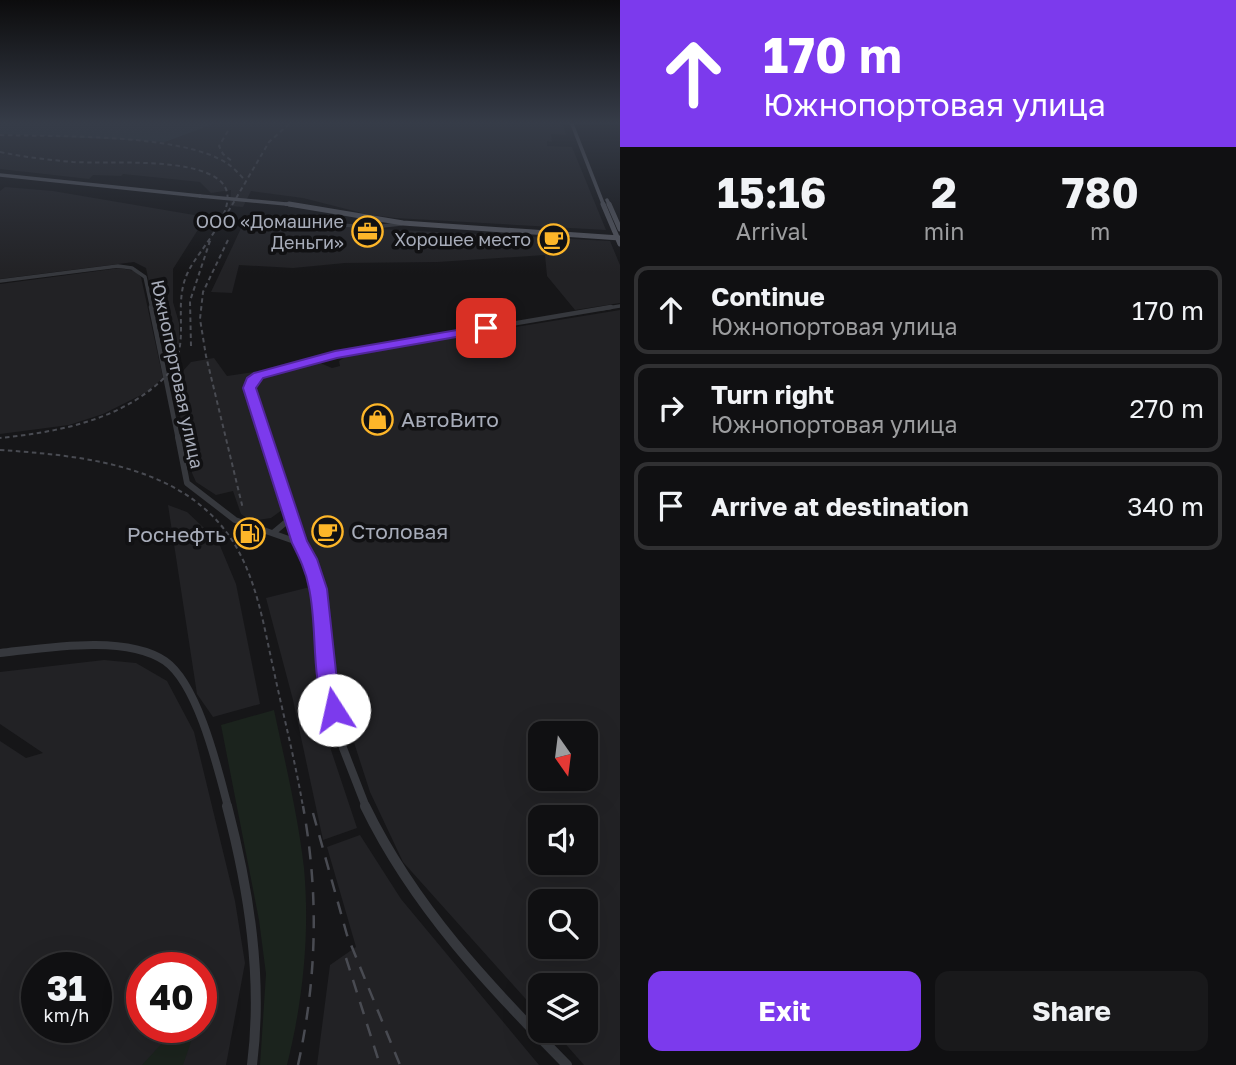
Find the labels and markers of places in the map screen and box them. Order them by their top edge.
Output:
place label: ООО «Домашние Деньги» [196,210,344,253]
office icon: ООО «Домашние Деньги» [350,214,384,248]
cafe icon: Хорошее место [537,222,571,256]
place label: Хорошее место [394,228,531,250]
pin [456,298,516,358]
shop icon: АвтоВито [361,402,395,436]
place label: АвтоВито [401,406,499,432]
cafe icon: Столовая [311,514,345,548]
fuel station icon: Роснефть [232,517,266,551]
place label: Столовая [351,518,448,544]
place label: Роснефть [127,521,226,547]

